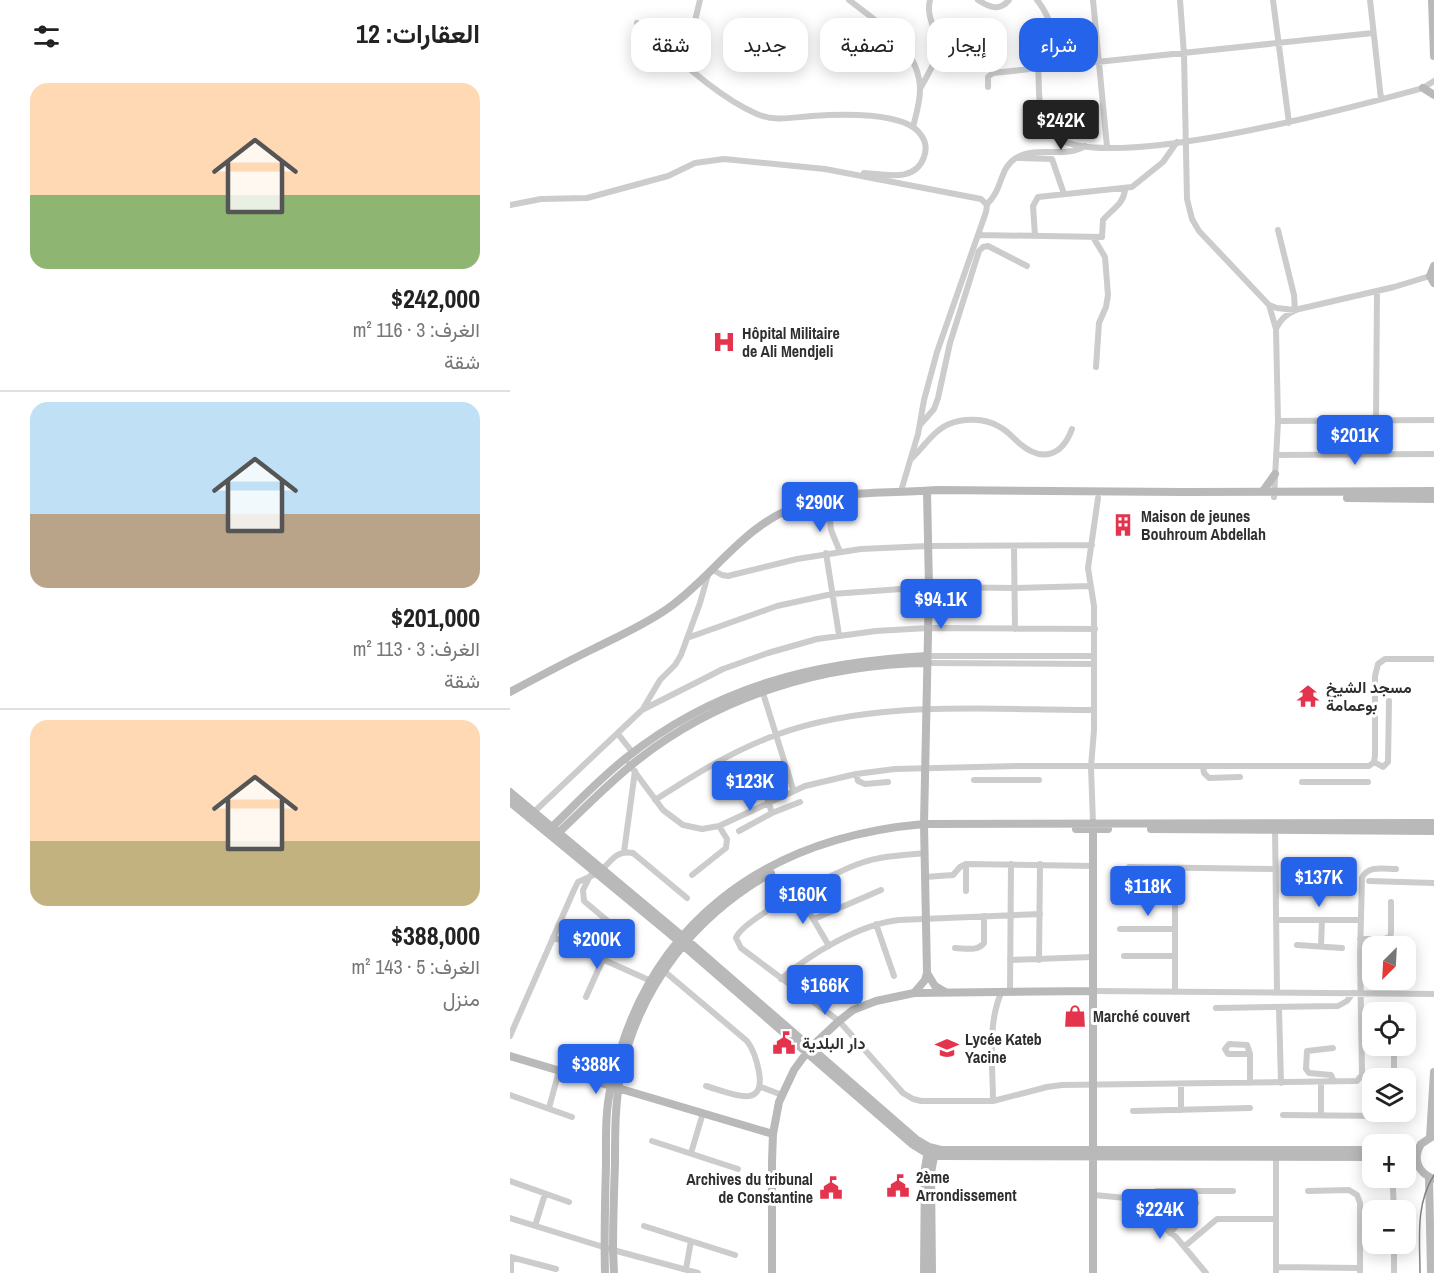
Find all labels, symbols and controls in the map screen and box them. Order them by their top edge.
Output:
text: العقارات: 12 [356,16,480,51]
chip: شقة [631,18,711,72]
chip: جديد [723,18,808,72]
chip: تصفية [820,18,915,72]
chip: إيجار [927,18,1007,72]
chip: شراء [1019,18,1098,72]
icon: filters [30,20,63,53]
pin: $242K [1019,100,1103,151]
text: $242K [1037,106,1085,133]
icon: home [201,122,309,230]
text: $242,000 [391,281,480,316]
text: الغرف: 3 · 116 m² [353,316,480,343]
place label: Hôpital Militaire de Ali Mendjeli [742,322,840,362]
hospital icon: Hôpital Militaire de Ali Mendjeli [711,329,737,355]
text: شقة [444,348,480,375]
pin: $201K [1313,415,1397,466]
text: $201K [1331,421,1379,448]
icon: home [201,441,309,549]
pin: $290K [778,482,862,533]
text: $290K [796,488,844,515]
place label: Maison de jeunes Bouhroum Abdellah [1141,505,1266,545]
building icon: Maison de jeunes Bouhroum Abdellah [1110,512,1136,538]
pin: $94.1K [892,579,990,630]
text: $94.1K [915,585,967,612]
text: $201,000 [391,600,480,635]
text: الغرف: 3 · 113 m² [353,635,480,662]
text: شقة [444,667,480,694]
place label: مسجد الشيخ بوعمامة [1326,676,1412,716]
temple icon: مسجد الشيخ بوعمامة [1295,683,1321,709]
icon: home [201,759,309,867]
pin: $123K [708,761,792,812]
text: $123K [726,767,774,794]
pin: $137K [1277,857,1361,908]
text: $137K [1295,863,1343,890]
pin: $118K [1106,866,1190,917]
text: $118K [1124,872,1172,899]
pin: $160K [761,874,845,925]
text: $160K [779,880,827,907]
text: $388,000 [391,918,480,953]
pin: $200K [555,919,639,970]
text: $200K [573,925,621,952]
north arrow [1362,936,1416,990]
map controls [1362,936,1416,1254]
text: الغرف: 5 · 143 m² [351,953,480,980]
pin: $166K [783,965,867,1016]
text: $166K [801,971,849,998]
text: منزل [443,985,480,1012]
button: locate [1362,1002,1416,1056]
shop icon: Marché couvert [1062,1003,1088,1029]
place label: Marché couvert [1093,1005,1191,1027]
place label: Lycée Kateb Yacine [965,1028,1042,1068]
public building icon: دار البلدية [771,1030,797,1056]
place label: دار البلدية [802,1032,865,1054]
school or university icon: Lycée Kateb Yacine [934,1035,960,1061]
pin: $388K [554,1044,638,1095]
text: $388K [572,1050,620,1077]
button: layers [1362,1068,1416,1122]
button: + [1362,1134,1416,1188]
place label: 2ème Arrondissement [916,1166,1017,1206]
place label: Archives du tribunal de Constantine [686,1168,813,1208]
public building icon: 2ème Arrondissement [885,1173,911,1199]
public building icon: Archives du tribunal de Constantine [818,1175,844,1201]
pin: $224K [1118,1189,1202,1240]
text: $224K [1136,1195,1184,1222]
button: − [1362,1200,1416,1254]

